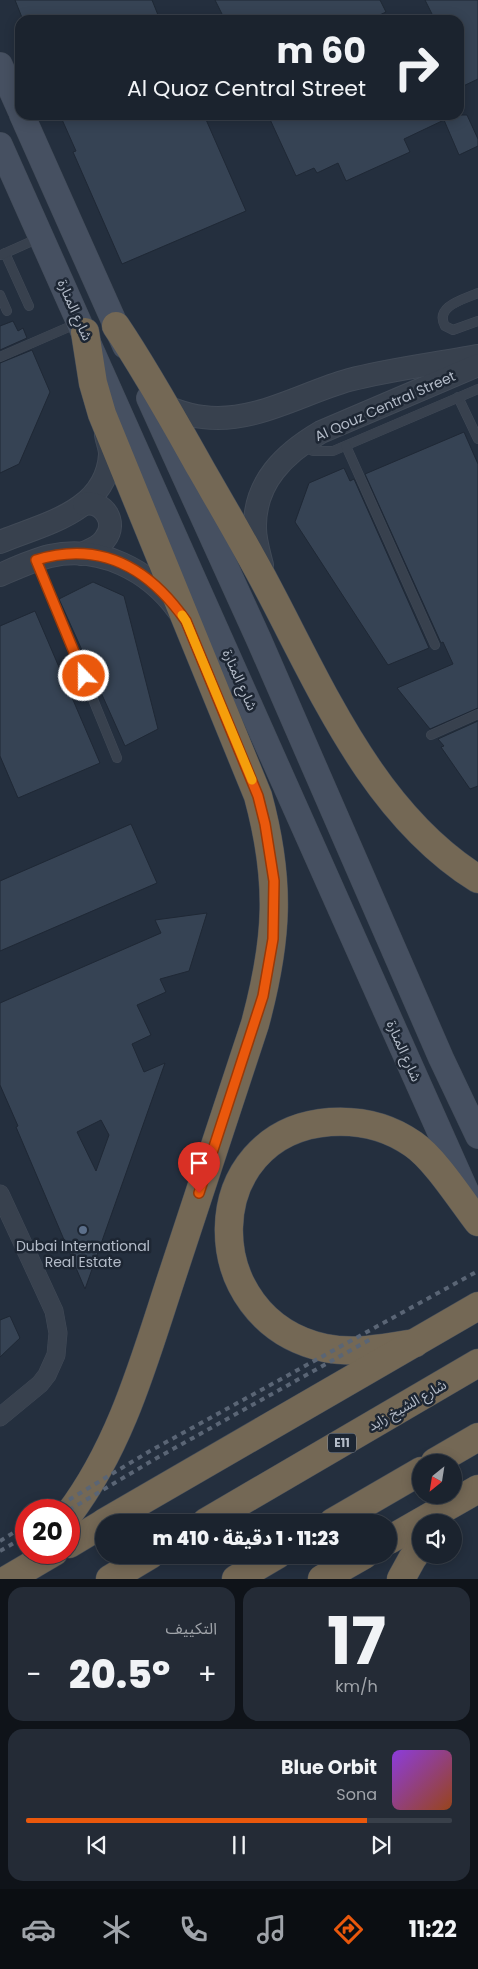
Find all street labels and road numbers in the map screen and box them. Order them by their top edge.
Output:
street label: شارع المنارة [52,276,97,344]
street label: Al Qouz Central Street [311,366,459,446]
street label: شارع المنارة [217,646,262,714]
street label: شارع المنارة [381,1017,426,1085]
street label: شارع الشيخ زايد [364,1374,450,1436]
road number: E11 [328,1434,356,1452]

